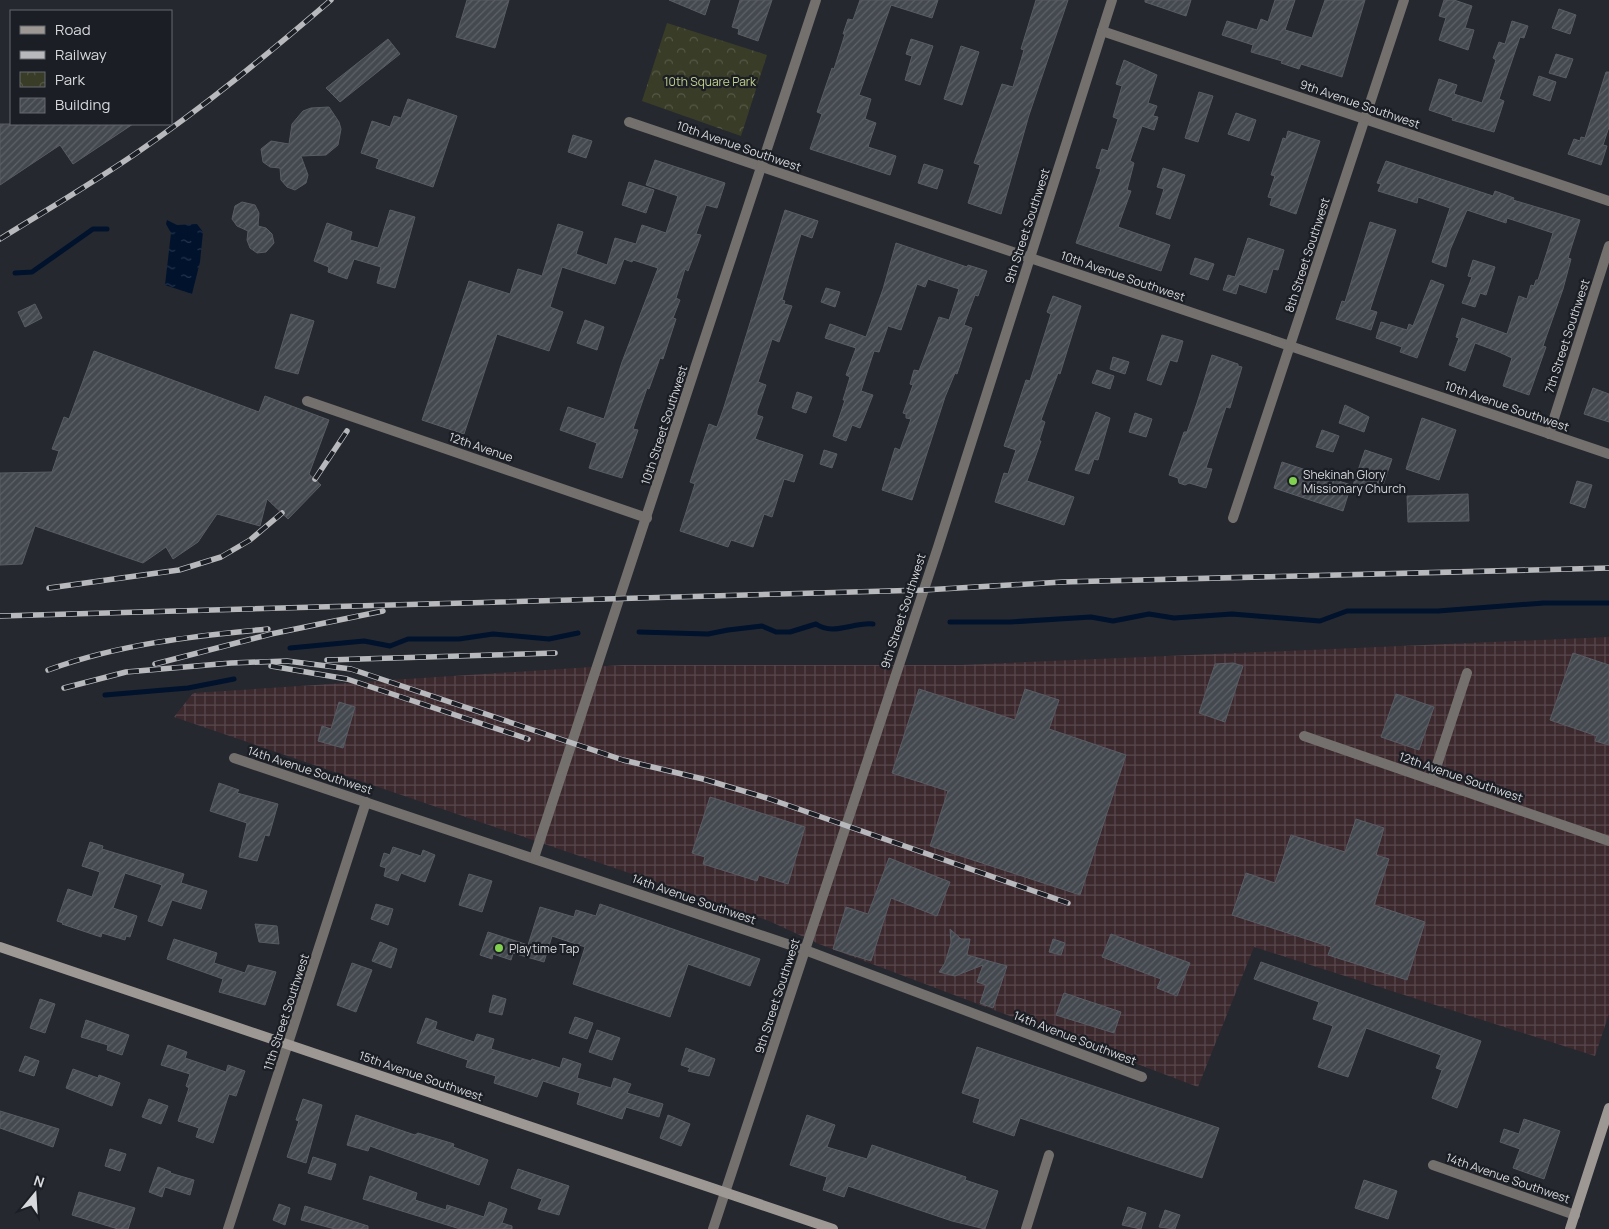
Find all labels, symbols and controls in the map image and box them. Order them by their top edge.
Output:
legend [10,10,172,125]
text: Road [55,19,91,40]
text: Railway [55,44,107,65]
text: Park [55,69,85,90]
park label: 10th Square Park [664,73,757,90]
street label: 9th Avenue Southwest [1298,75,1422,133]
text: Building [55,94,110,115]
street label: 10th Avenue Southwest [675,117,804,175]
street label: 9th Street Southwest [1000,166,1054,286]
street label: 8th Street Southwest [1280,195,1334,314]
street label: 10th Avenue Southwest [1059,247,1188,305]
street label: 7th Street Southwest [1541,277,1593,395]
street label: 10th Street Southwest [637,363,691,487]
street label: 10th Avenue Southwest [1443,377,1572,435]
street label: 12th Avenue [447,428,515,466]
place label: Shekinah Glory Missionary Church [1303,466,1406,497]
marker: Shekinah Glory Missionary Church [1287,475,1299,487]
street label: 9th Street Southwest [876,551,930,671]
street label: 14th Avenue Southwest [245,742,375,798]
street label: 12th Avenue Southwest [1397,748,1525,806]
street label: 14th Avenue Southwest [630,870,759,928]
street label: 9th Street Southwest [750,936,804,1056]
place label: Playtime Tap [509,940,579,957]
marker: Playtime Tap [493,942,505,954]
street label: 11th Street Southwest [259,951,313,1073]
street label: 14th Avenue Southwest [1011,1007,1139,1069]
street label: 15th Avenue Southwest [357,1047,485,1105]
street label: 14th Avenue Southwest [1444,1149,1573,1207]
north arrow [10,1169,60,1219]
text: N [31,1171,47,1192]

